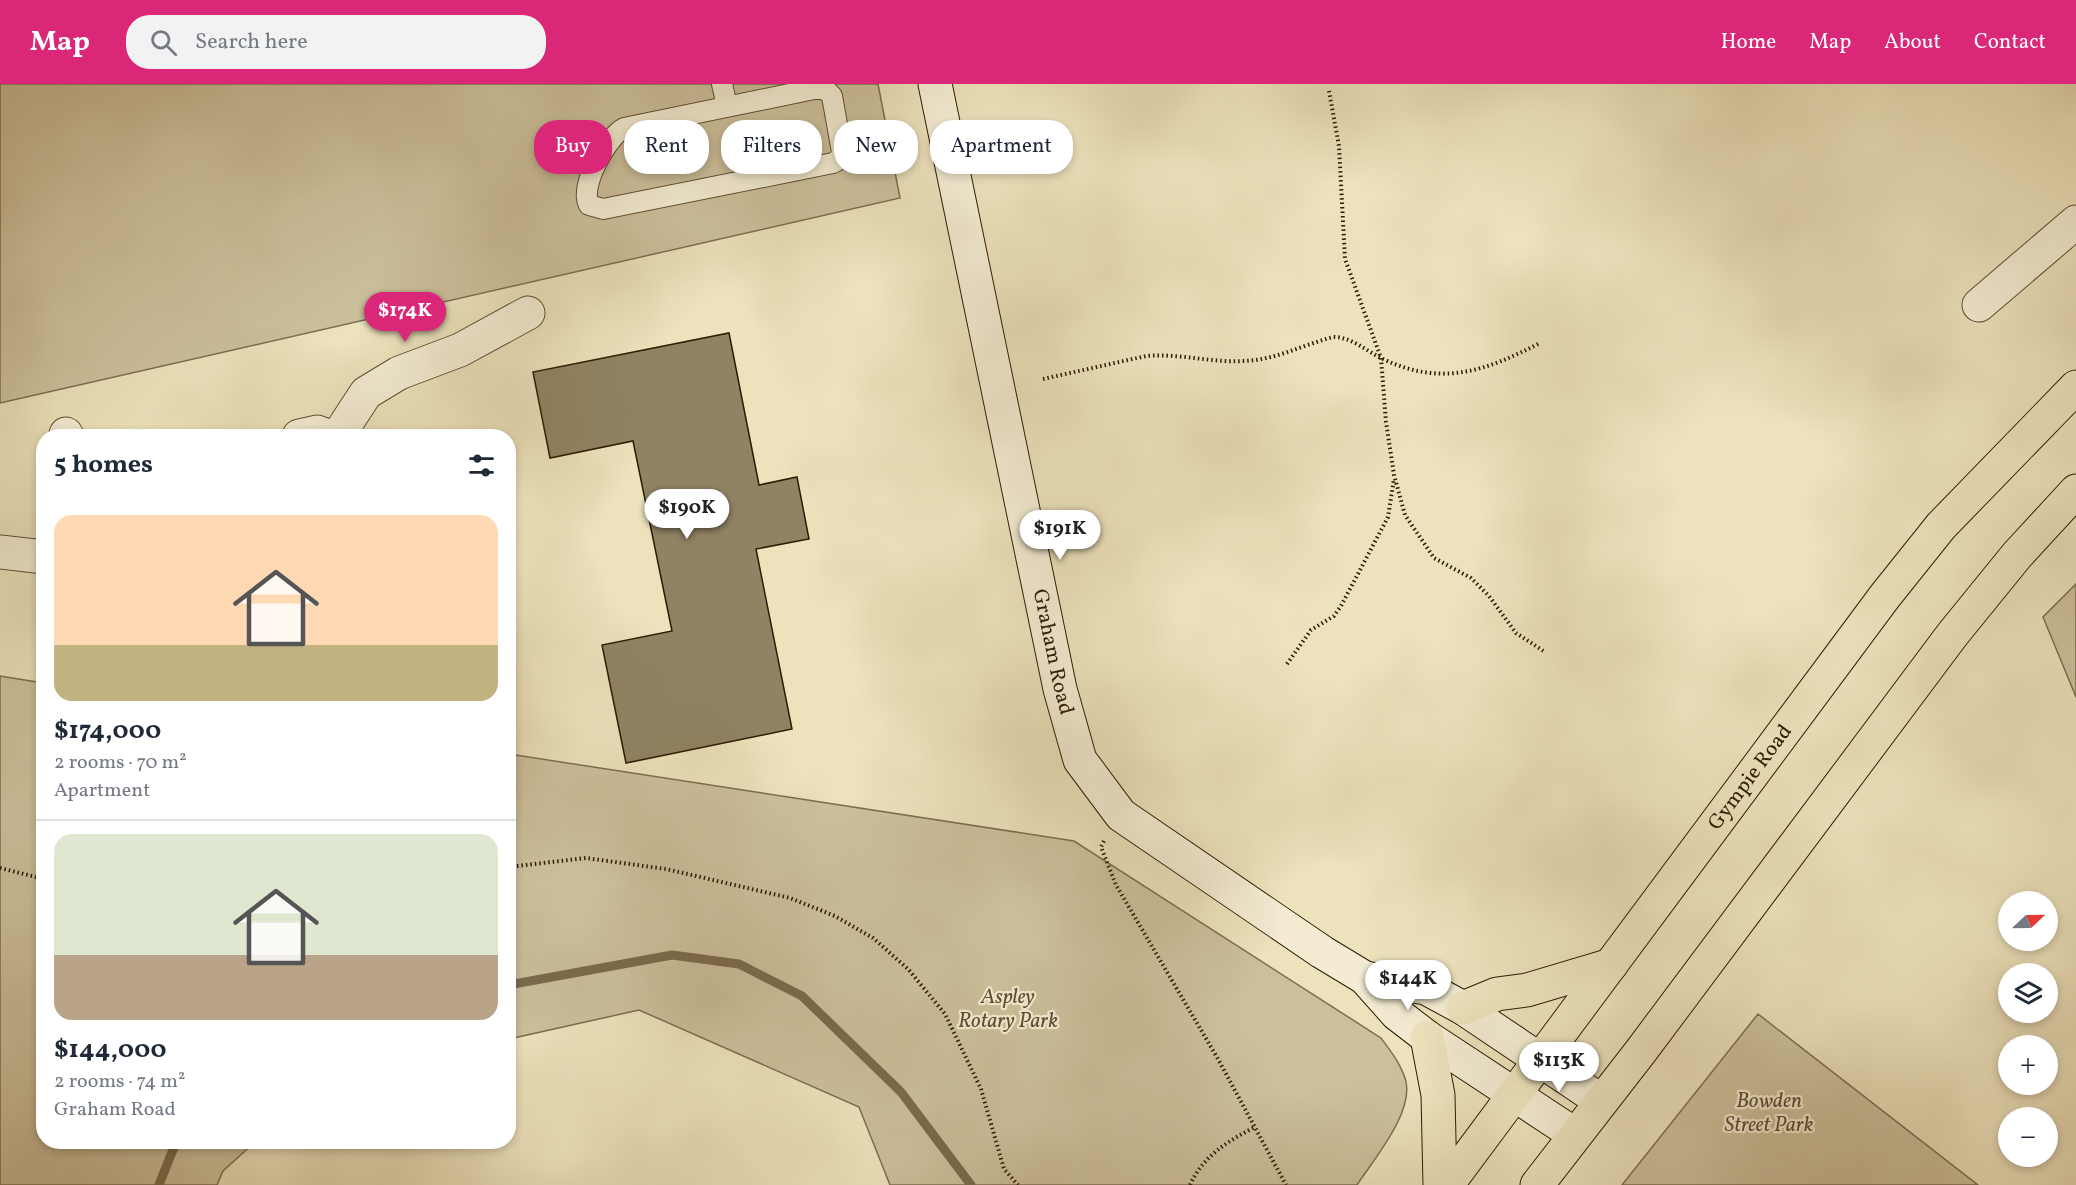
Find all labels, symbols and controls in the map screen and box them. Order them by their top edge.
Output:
search box [126,15,546,69]
text: Map [30,23,90,62]
icon: search [147,26,180,59]
text: Search here [195,27,308,58]
text: Home [1721,28,1776,57]
text: Map [1809,28,1851,57]
text: About [1884,28,1941,57]
text: Contact [1974,28,2046,57]
chip: Buy [534,120,612,174]
chip: Rent [624,120,709,174]
chip: Filters [721,120,822,174]
chip: New [834,120,918,174]
chip: Apartment [930,120,1073,174]
pin: $174K [363,292,447,343]
text: $174K [378,297,432,325]
text: 5 homes [54,447,153,483]
icon: filters [465,449,498,482]
pin: $190K [645,489,729,540]
text: $190K [658,494,716,522]
pin: $191K [1018,510,1102,561]
text: $191K [1034,515,1086,543]
icon: home [222,554,330,662]
street label: Graham Road [1025,586,1081,718]
text: $174,000 [54,713,161,749]
street label: Gympie Road [1701,718,1799,836]
text: 2 rooms · 70 m² [54,749,187,777]
text: Apartment [54,777,150,805]
icon: home [222,873,330,981]
north arrow [1998,891,2058,951]
map controls [1998,891,2058,1167]
pin: $144K [1366,960,1450,1011]
button: layers [1998,963,2058,1023]
text: $144K [1379,965,1437,993]
park label: Aspley Rotary Park [958,983,1058,1036]
text: $144,000 [54,1032,167,1068]
button: + [1998,1035,2058,1095]
pin: $113K [1517,1042,1601,1093]
text: $113K [1533,1047,1585,1075]
text: 2 rooms · 74 m² [54,1068,185,1096]
park label: Bowden Street Park [1725,1087,1814,1140]
text: Graham Road [54,1096,176,1124]
button: − [1998,1107,2058,1167]

